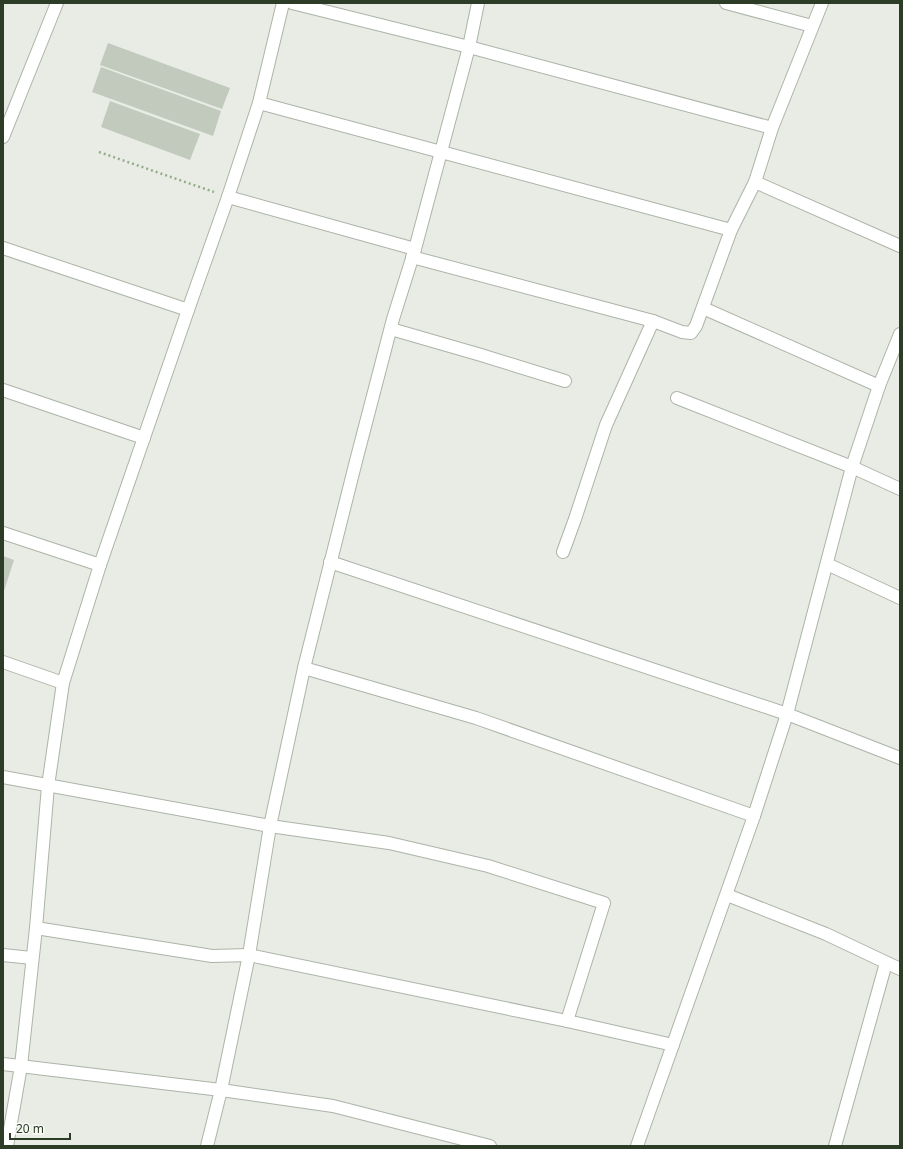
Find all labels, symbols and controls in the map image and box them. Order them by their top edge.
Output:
scale bar [10,1115,70,1141]
text: 20 m [16,1120,44,1137]

